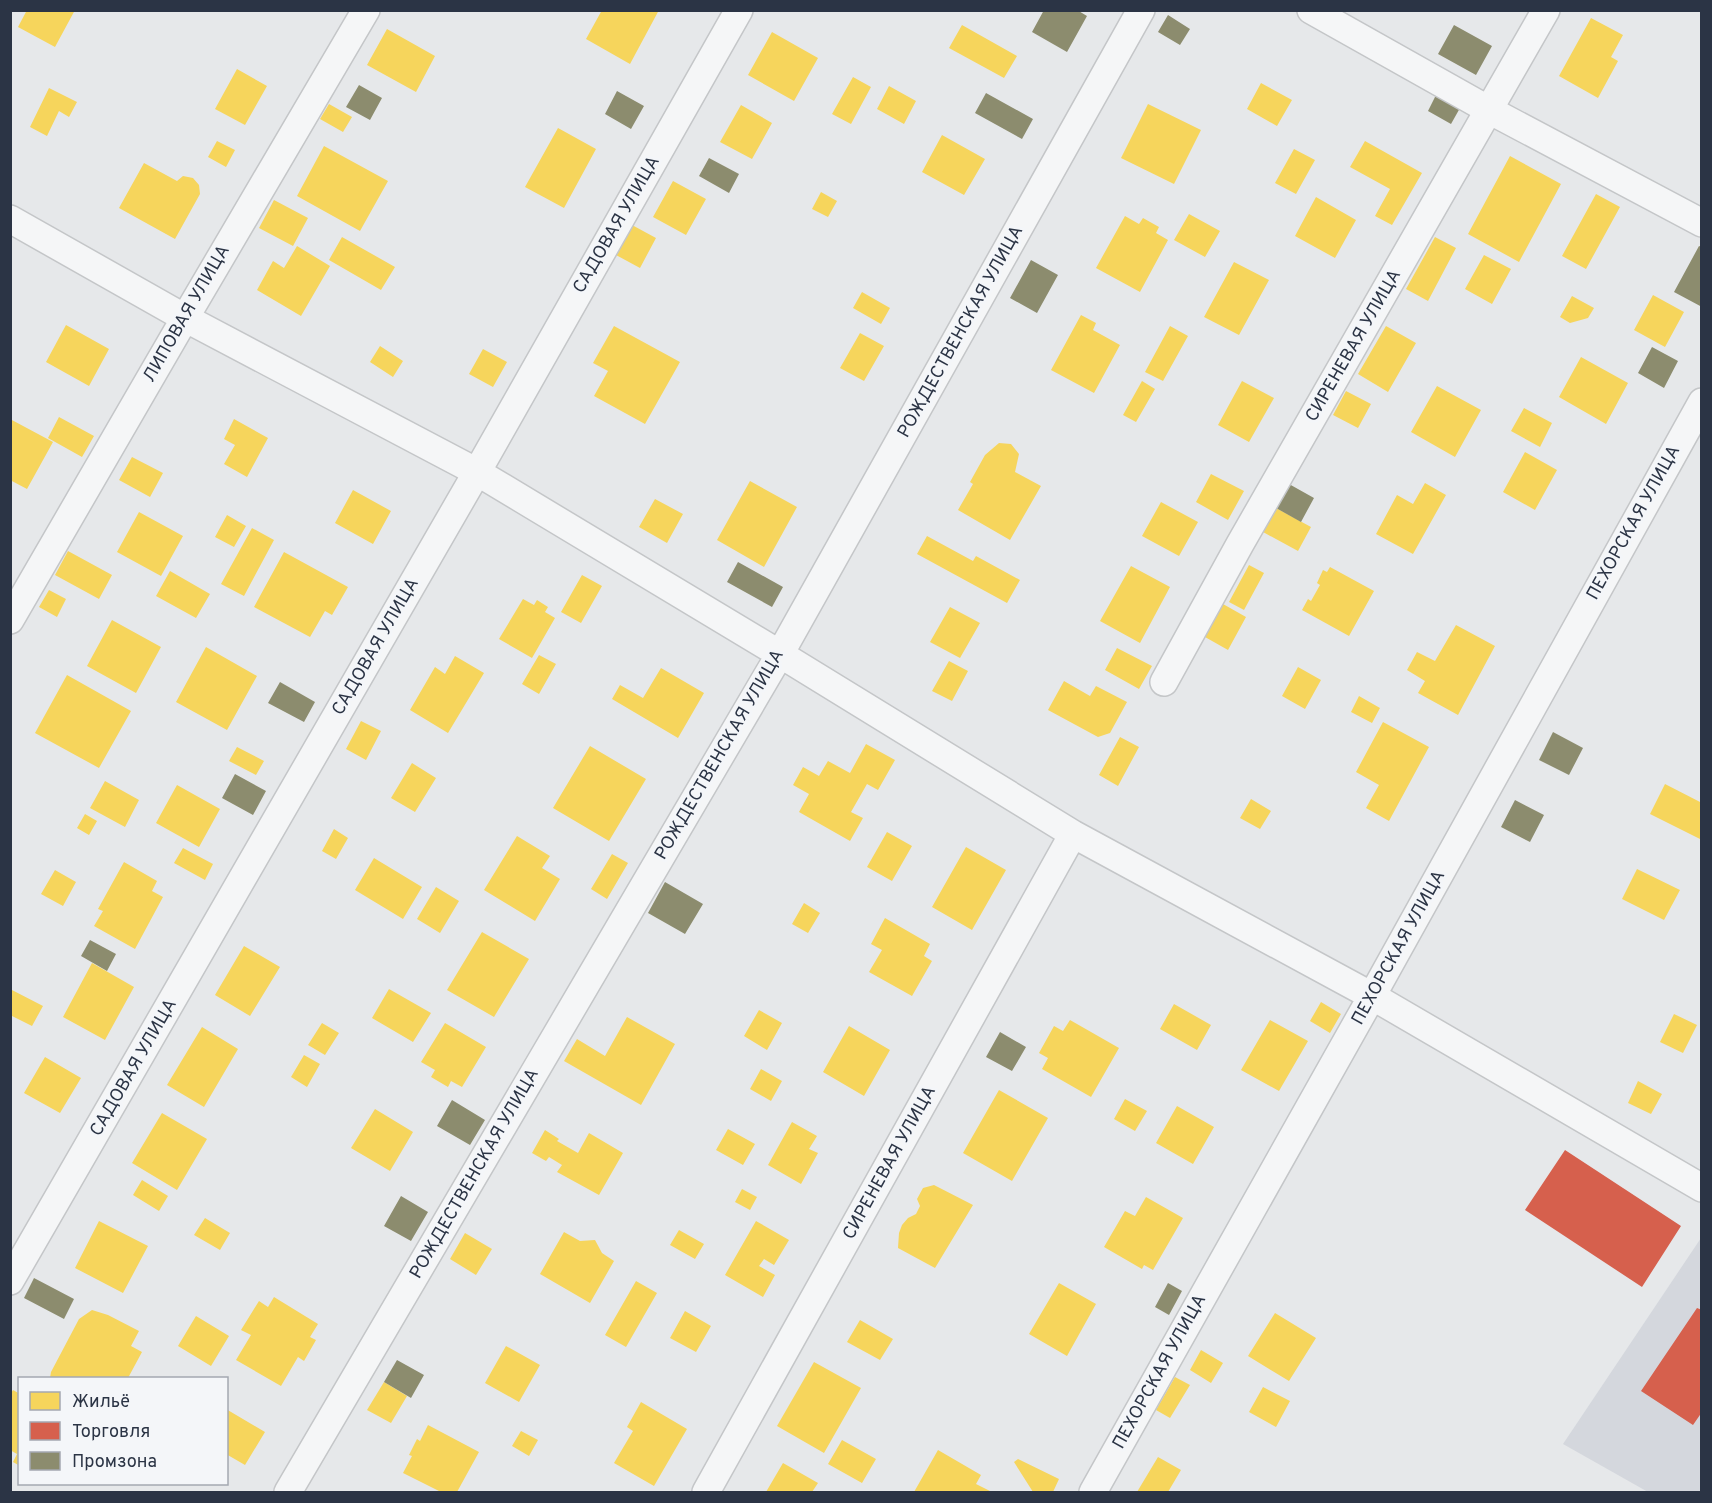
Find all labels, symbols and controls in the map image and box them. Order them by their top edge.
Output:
street label: САДОВАЯ УЛИЦА [568,152,666,298]
street label: РОЖДЕСТВЕНСКАЯ УЛИЦА [893,222,1029,442]
street label: ЛИПОВАЯ УЛИЦА [138,241,236,387]
street label: СИРЕНЕВАЯ УЛИЦА [1301,266,1407,426]
street label: ПЕХОРСКАЯ УЛИЦА [1582,442,1686,604]
street label: САДОВАЯ УЛИЦА [327,574,425,720]
street label: РОЖДЕСТВЕНСКАЯ УЛИЦА [650,646,790,864]
street label: ПЕХОРСКАЯ УЛИЦА [1347,867,1451,1029]
street label: САДОВАЯ УЛИЦА [85,995,183,1141]
street label: РОЖДЕСТВЕНСКАЯ УЛИЦА [405,1065,545,1283]
street label: СИРЕНЕВАЯ УЛИЦА [838,1082,942,1244]
street label: ПЕХОРСКАЯ УЛИЦА [1108,1291,1212,1453]
legend [18,1377,228,1485]
text: Жильё [72,1391,130,1414]
text: Торговля [72,1421,150,1444]
text: Промзона [72,1451,157,1474]

